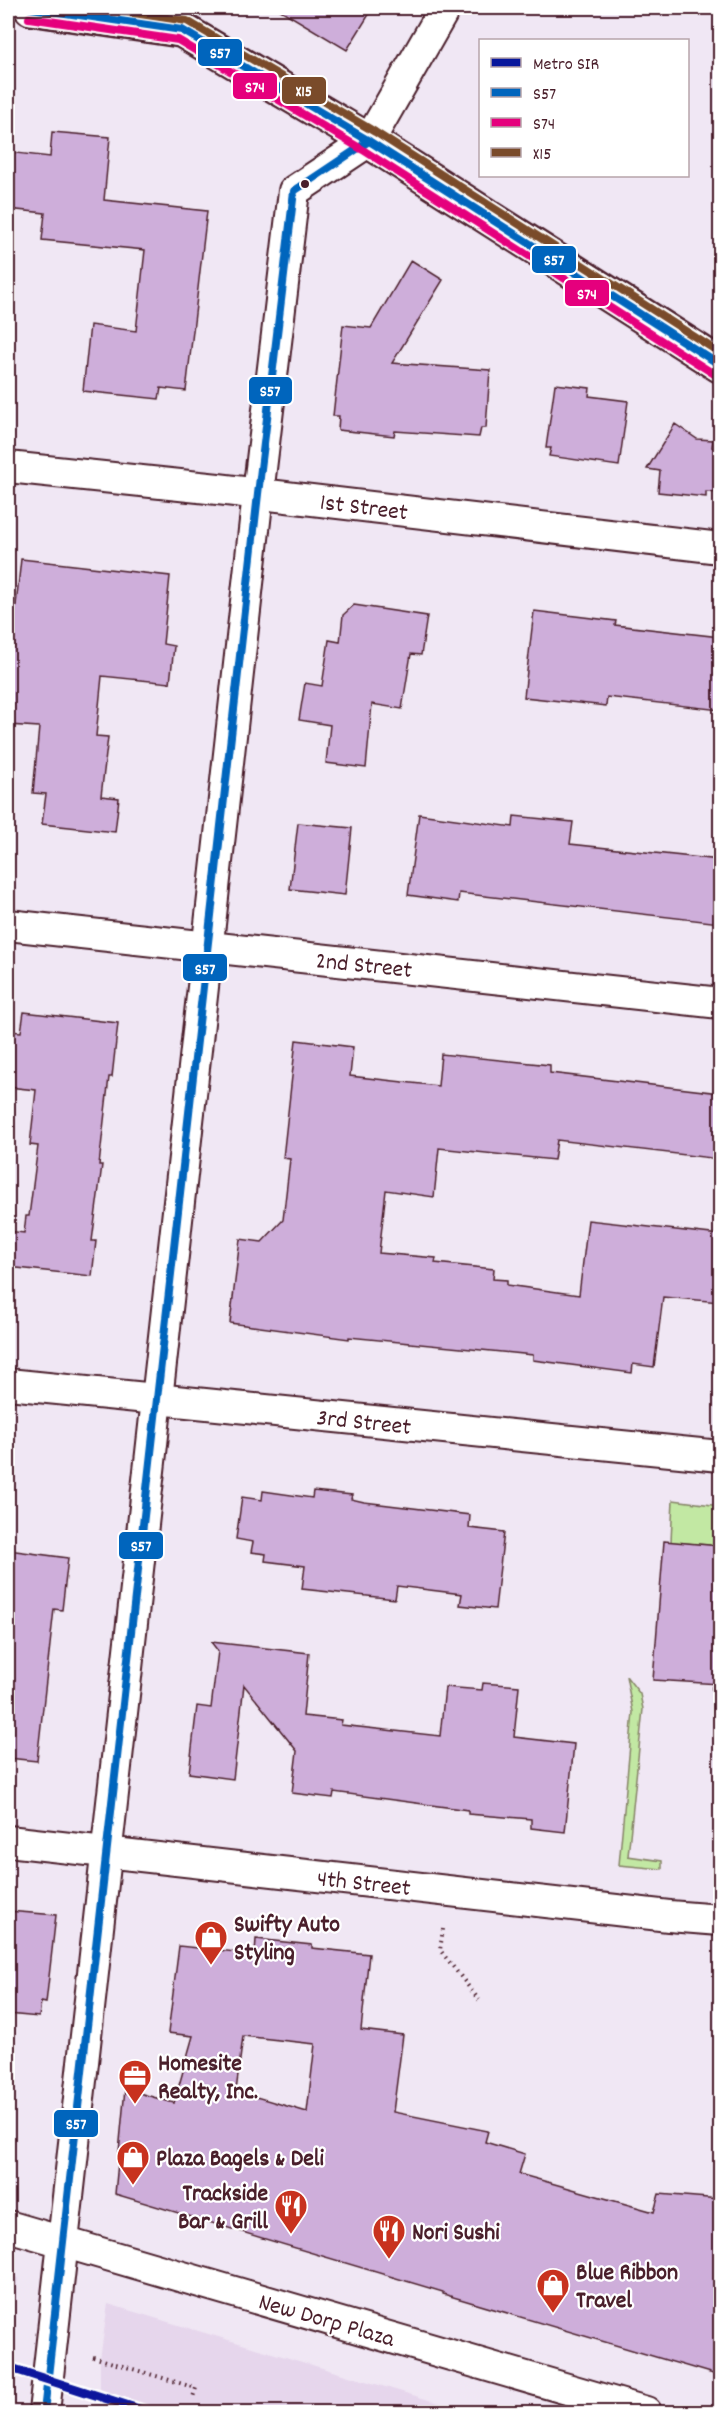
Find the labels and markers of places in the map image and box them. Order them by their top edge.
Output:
unlabelled marker [299,178,311,190]
place label: Swifty Auto Styling [234,1909,340,1971]
shop icon: Swifty Auto Styling [193,1919,229,1966]
place label: Homesite Realty, Inc. [158,2048,258,2110]
office icon: Homesite Realty, Inc. [117,2058,153,2105]
shop icon: Plaza Bagels & Deli [115,2139,151,2186]
place label: Plaza Bagels & Deli [156,2143,324,2177]
place label: Trackside Bar & Grill [178,2178,268,2240]
restaurant icon: Trackside Bar & Grill [273,2188,309,2235]
restaurant icon: Nori Sushi [371,2213,407,2260]
place label: Nori Sushi [412,2217,500,2251]
place label: Blue Ribbon Travel [576,2257,678,2319]
shop icon: Blue Ribbon Travel [535,2267,571,2314]

